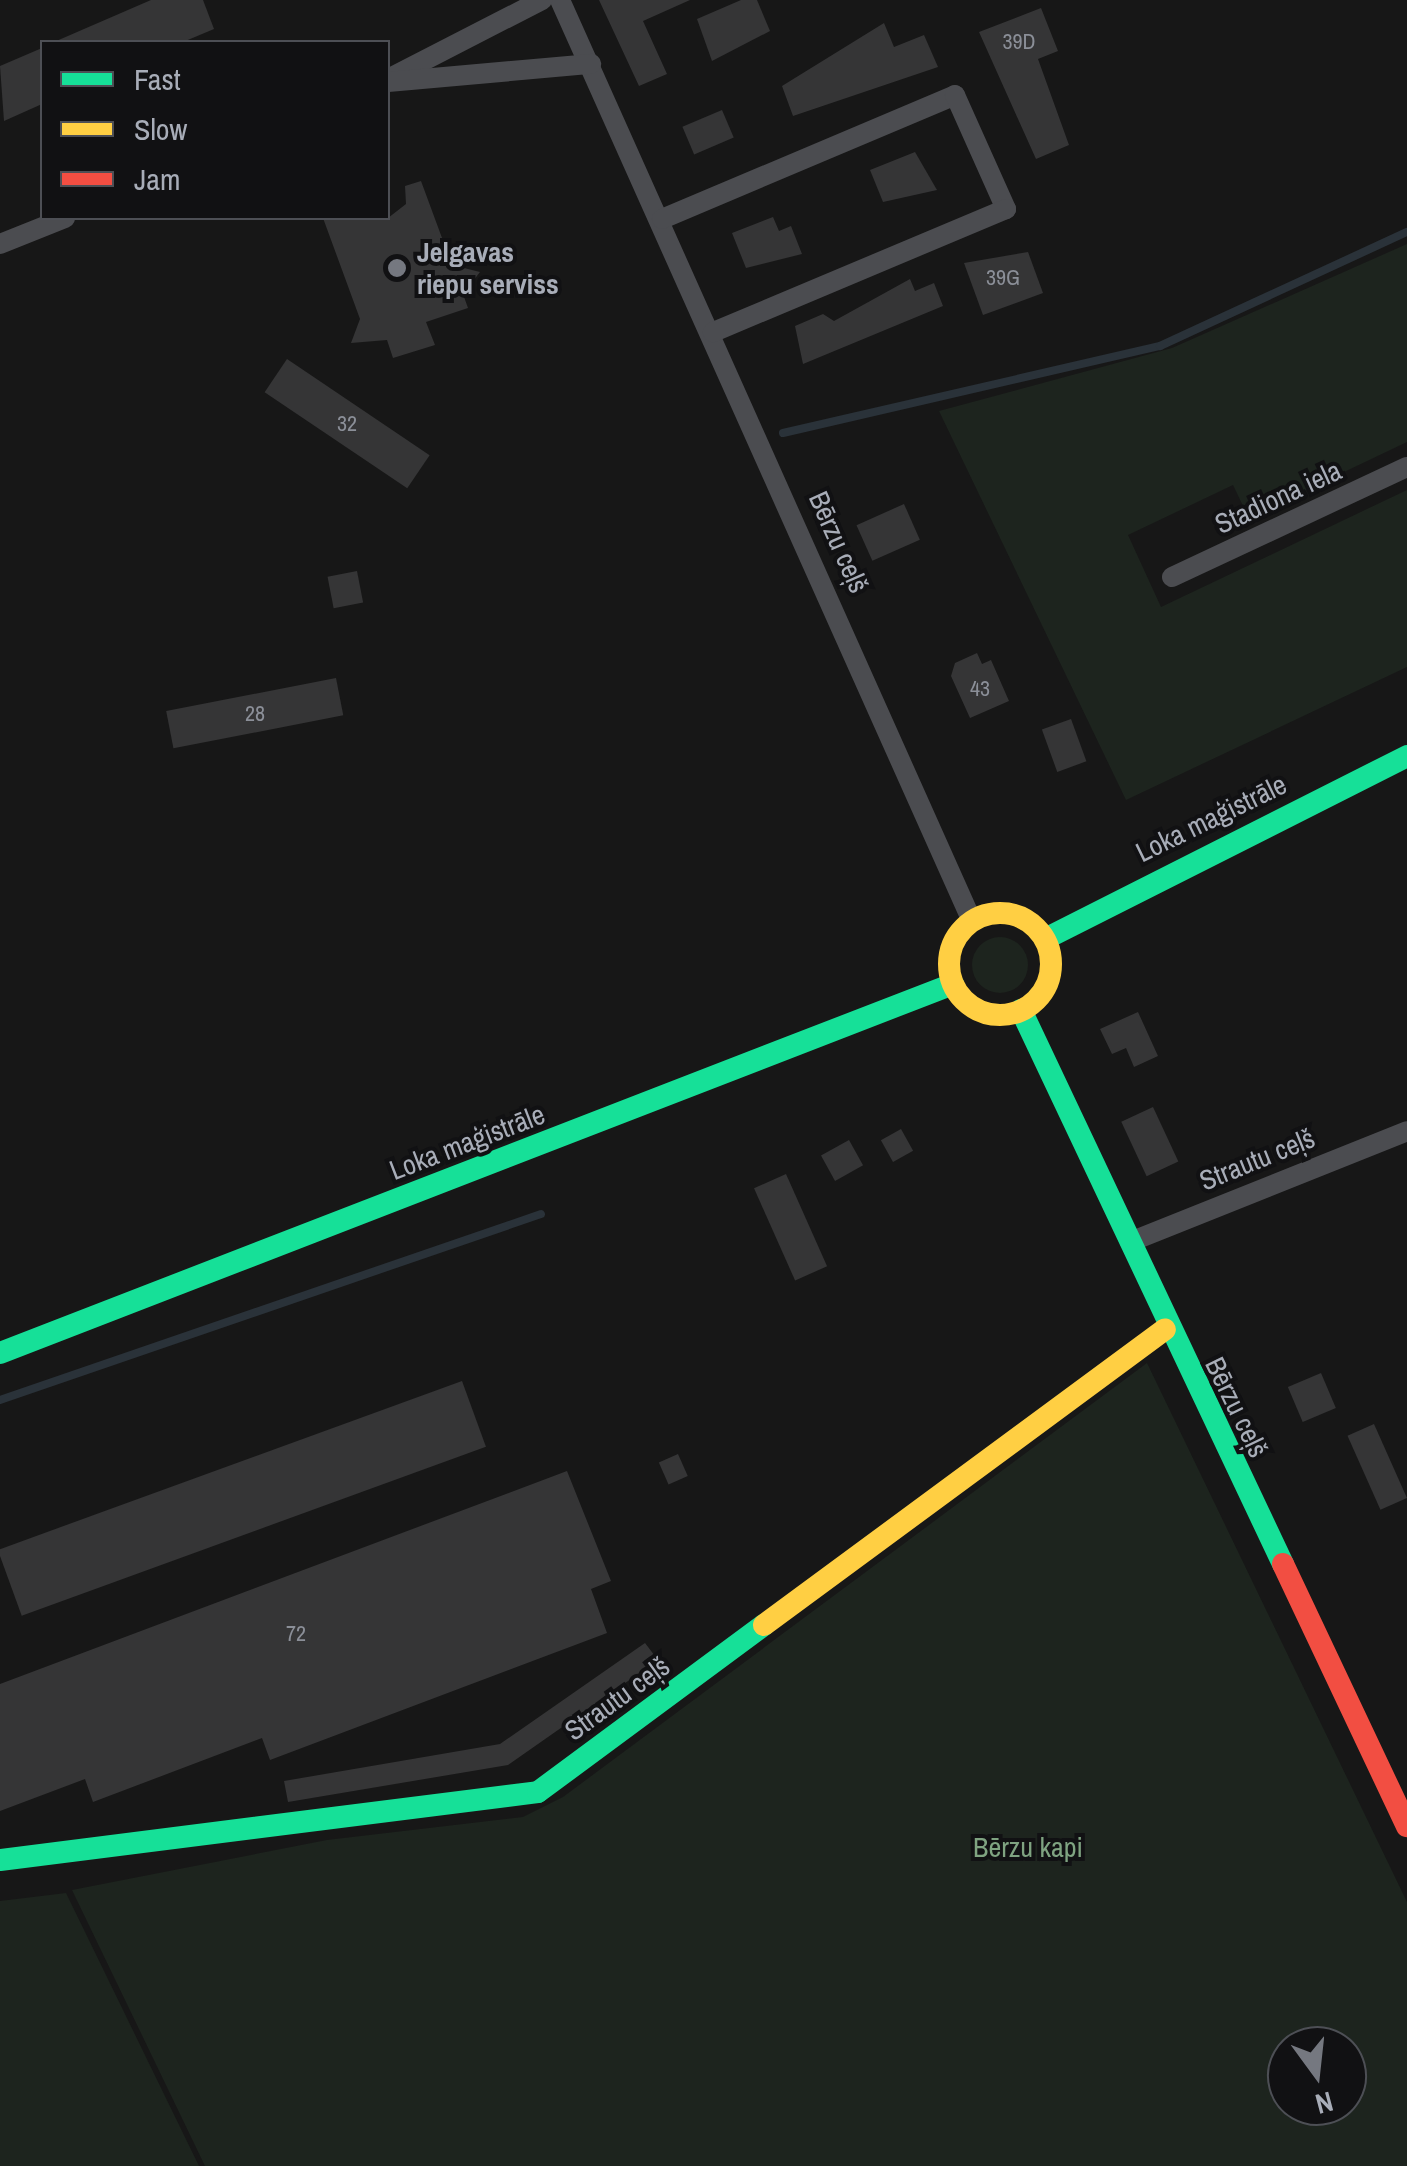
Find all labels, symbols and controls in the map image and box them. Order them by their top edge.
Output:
house number: 39D [1002,29,1036,55]
legend [40,40,390,220]
text: Fast [134,59,181,99]
text: Slow [134,109,187,149]
text: Jam [134,159,180,199]
place label: Jelgavas riepu serviss [417,235,559,301]
marker: Jelgavas riepu serviss [386,257,408,279]
house number: 39G [986,265,1020,291]
house number: 32 [337,411,357,437]
street label: Stadiona iela [1210,453,1346,541]
street label: Bērzu ceļš [802,486,876,598]
house number: 43 [970,676,990,702]
house number: 28 [245,701,265,727]
street label: Loka maģistrāle [1130,767,1292,869]
street label: Loka maģistrāle [385,1097,549,1187]
street label: Strautu ceļš [1195,1121,1319,1197]
street label: Bērzu ceļš [1198,1351,1276,1463]
house number: 72 [286,1621,306,1647]
street label: Strautu ceļš [558,1649,676,1747]
park label: Bērzu kapi [973,1830,1083,1864]
north arrow [1267,2026,1367,2126]
text: N [1311,2083,1337,2124]

